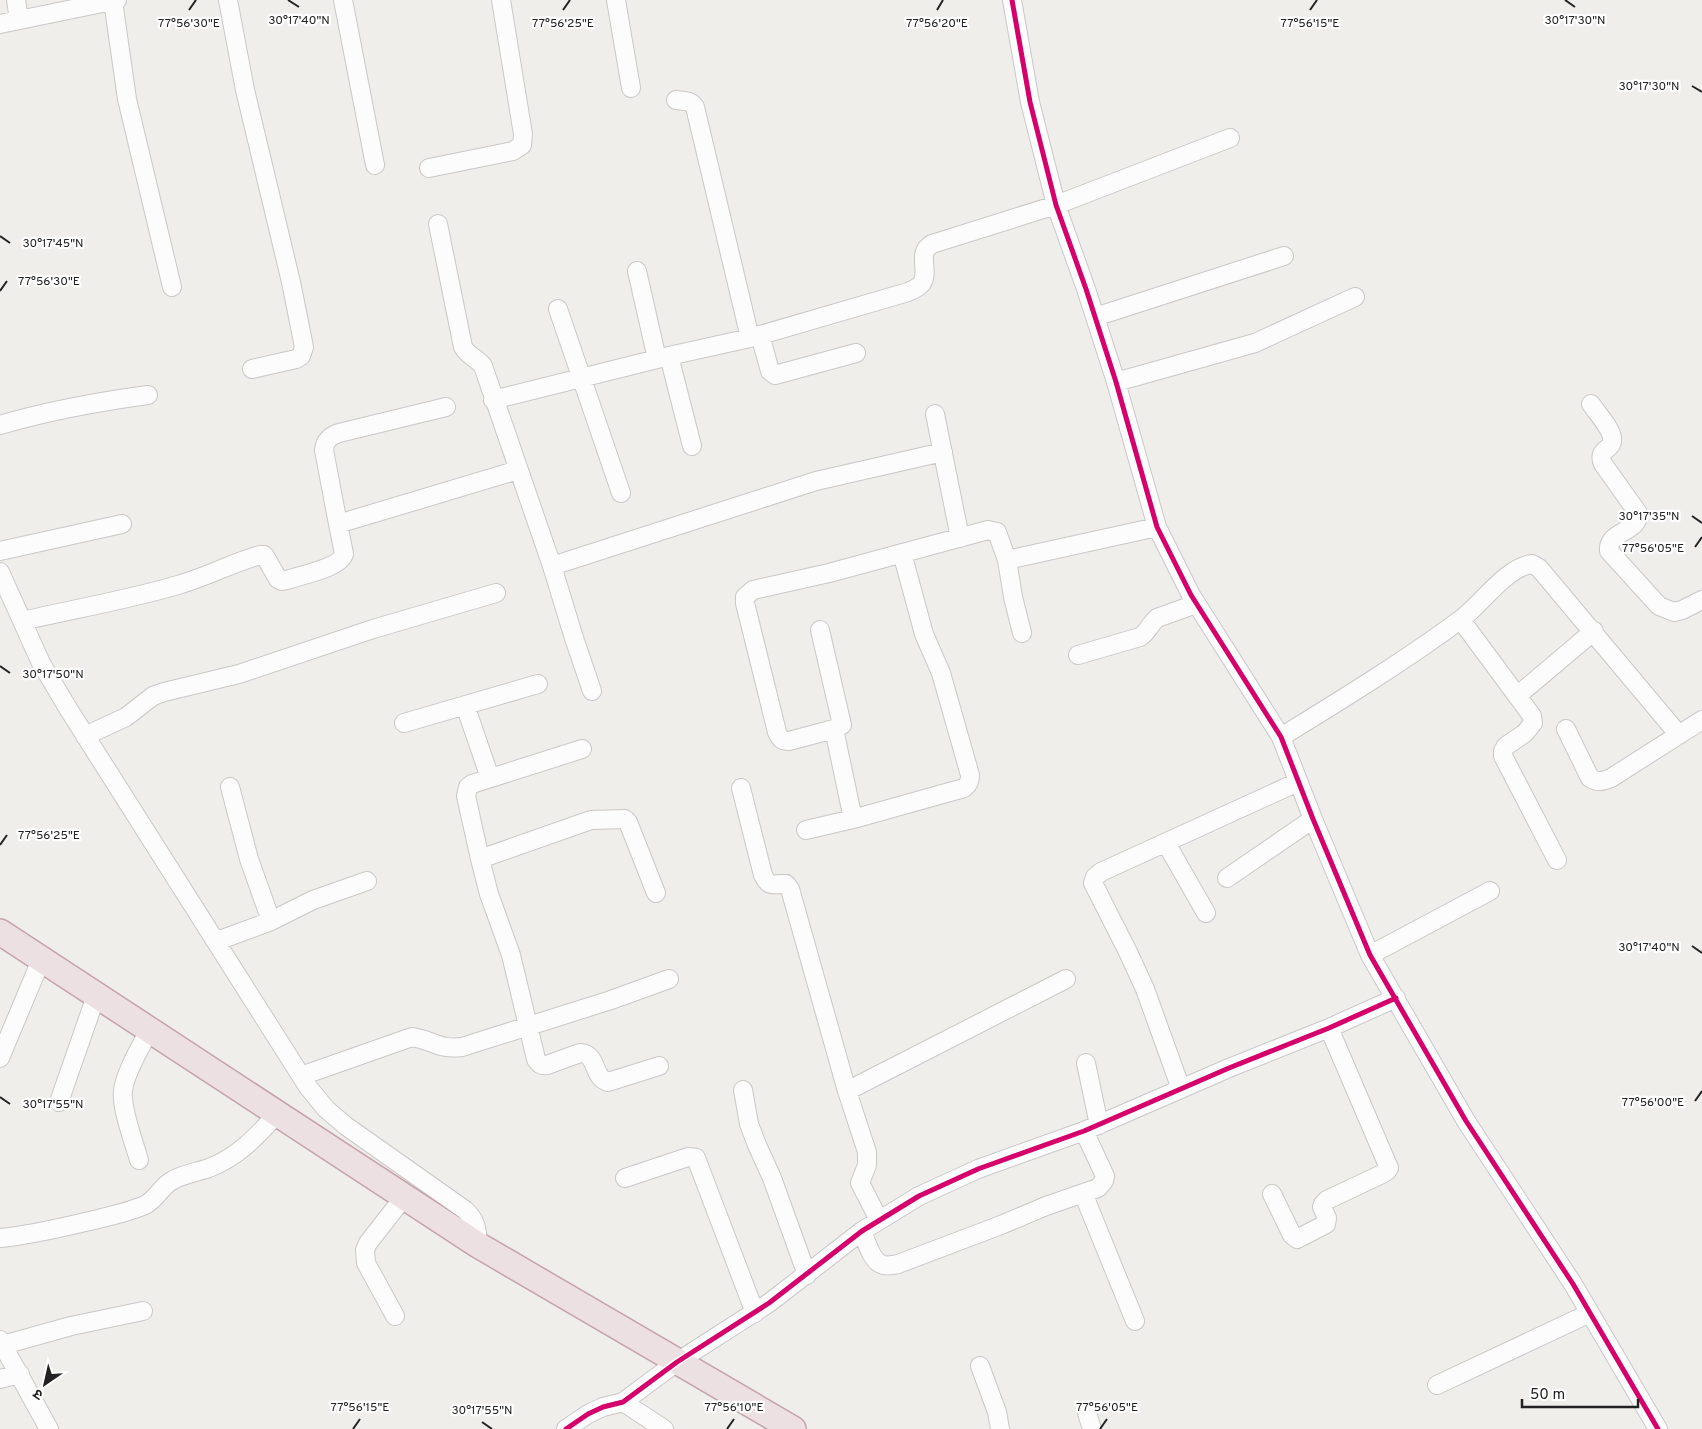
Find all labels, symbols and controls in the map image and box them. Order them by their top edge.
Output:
text: 30°17'40"N [268,13,330,29]
text: 30°17'30"N [1544,13,1606,29]
text: 77°56'30"E [158,16,220,32]
text: 77°56'25"E [532,16,594,32]
text: 77°56'20"E [906,16,968,32]
text: 77°56'15"E [1281,16,1340,32]
text: 30°17'30"N [1618,79,1680,95]
text: 30°17'45"N [22,236,84,252]
text: 77°56'30"E [18,274,80,290]
text: 30°17'35"N [1619,509,1680,525]
text: 77°56'05"E [1622,541,1684,557]
text: 30°17'50"N [22,667,84,683]
text: 77°56'25"E [18,828,80,844]
text: 30°17'40"N [1618,940,1680,956]
text: 77°56'00"E [1622,1095,1684,1111]
text: 30°17'55"N [22,1097,84,1113]
north arrow [20,1359,70,1409]
scale bar [1522,1376,1638,1408]
text: उ [30,1384,47,1403]
text: 50 m [1530,1386,1565,1405]
text: 77°56'15"E [331,1400,390,1416]
text: 77°56'10"E [704,1400,764,1416]
text: 77°56'05"E [1076,1400,1138,1416]
text: 30°17'55"N [451,1403,513,1419]

